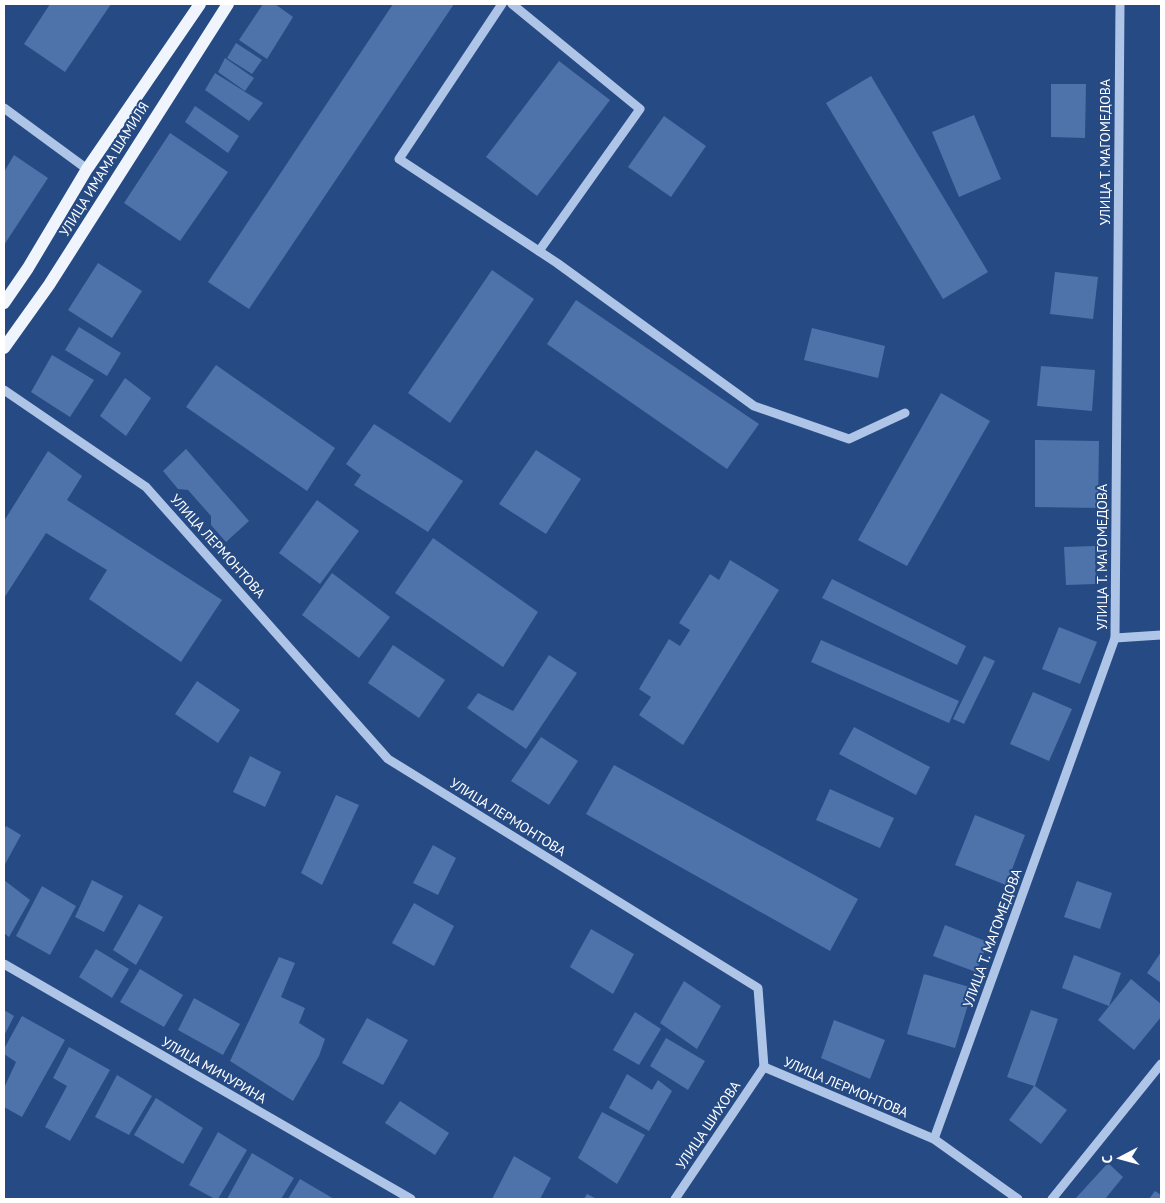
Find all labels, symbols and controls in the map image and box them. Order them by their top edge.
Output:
street label: УЛИЦА Т. МАГОМЕДОВА [1096,78,1114,225]
street label: УЛИЦА ИМАМА ШАМИЛЯ [55,98,153,240]
street label: УЛИЦА Т. МАГОМЕДОВА [1093,483,1111,630]
street label: УЛИЦА ЛЕРМОНТОВА [167,490,270,602]
street label: УЛИЦА ЛЕРМОНТОВА [447,774,570,860]
street label: УЛИЦА Т. МАГОМЕДОВА [959,865,1026,1010]
street label: УЛИЦА МИЧУРИНА [158,1033,270,1108]
street label: УЛИЦА ЛЕРМОНТОВА [781,1053,912,1122]
street label: УЛИЦА ШИХОВА [672,1077,745,1173]
north arrow [1095,1133,1145,1183]
text: С [1098,1154,1116,1164]

